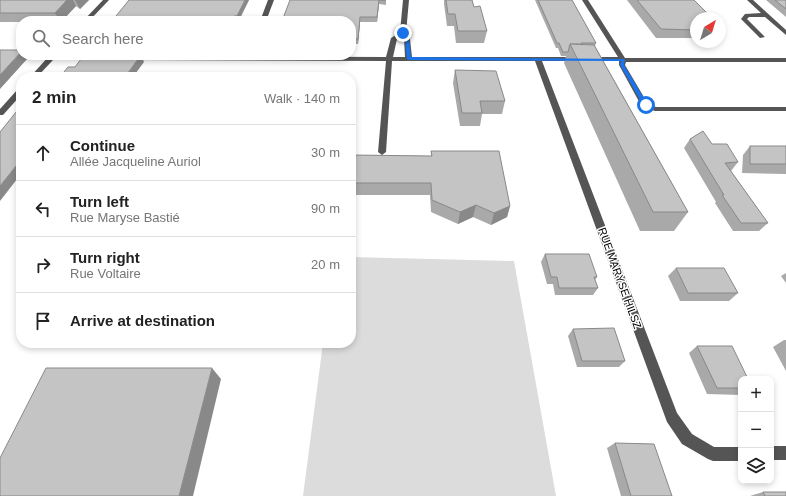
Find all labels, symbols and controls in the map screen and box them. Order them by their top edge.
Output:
north arrow [690,12,726,48]
search box [16,16,356,60]
route end [394,24,412,42]
icon: search [30,27,52,49]
text: Search here [62,30,144,47]
text: 2 min [32,88,76,107]
text: Walk · 140 m [264,91,340,106]
route start [637,96,655,114]
text: Continue [70,137,135,154]
icon: ahead [32,142,54,164]
text: 30 m [311,145,340,160]
text: Allée Jacqueline Auriol [70,154,201,169]
text: Turn left [70,193,129,210]
icon: left [32,198,54,220]
text: 90 m [311,201,340,216]
text: Rue Maryse Bastié [70,210,180,225]
street label: RUE MARYSE HILSZ [596,226,644,330]
text: Turn right [70,249,140,266]
icon: right [32,254,54,276]
text: 20 m [311,257,340,272]
text: Rue Voltaire [70,266,141,281]
icon: arrive [32,310,54,332]
text: Arrive at destination [70,312,215,329]
map controls [738,376,774,484]
button: + [738,376,774,412]
button: − [738,412,774,448]
button: layers [738,448,774,484]

